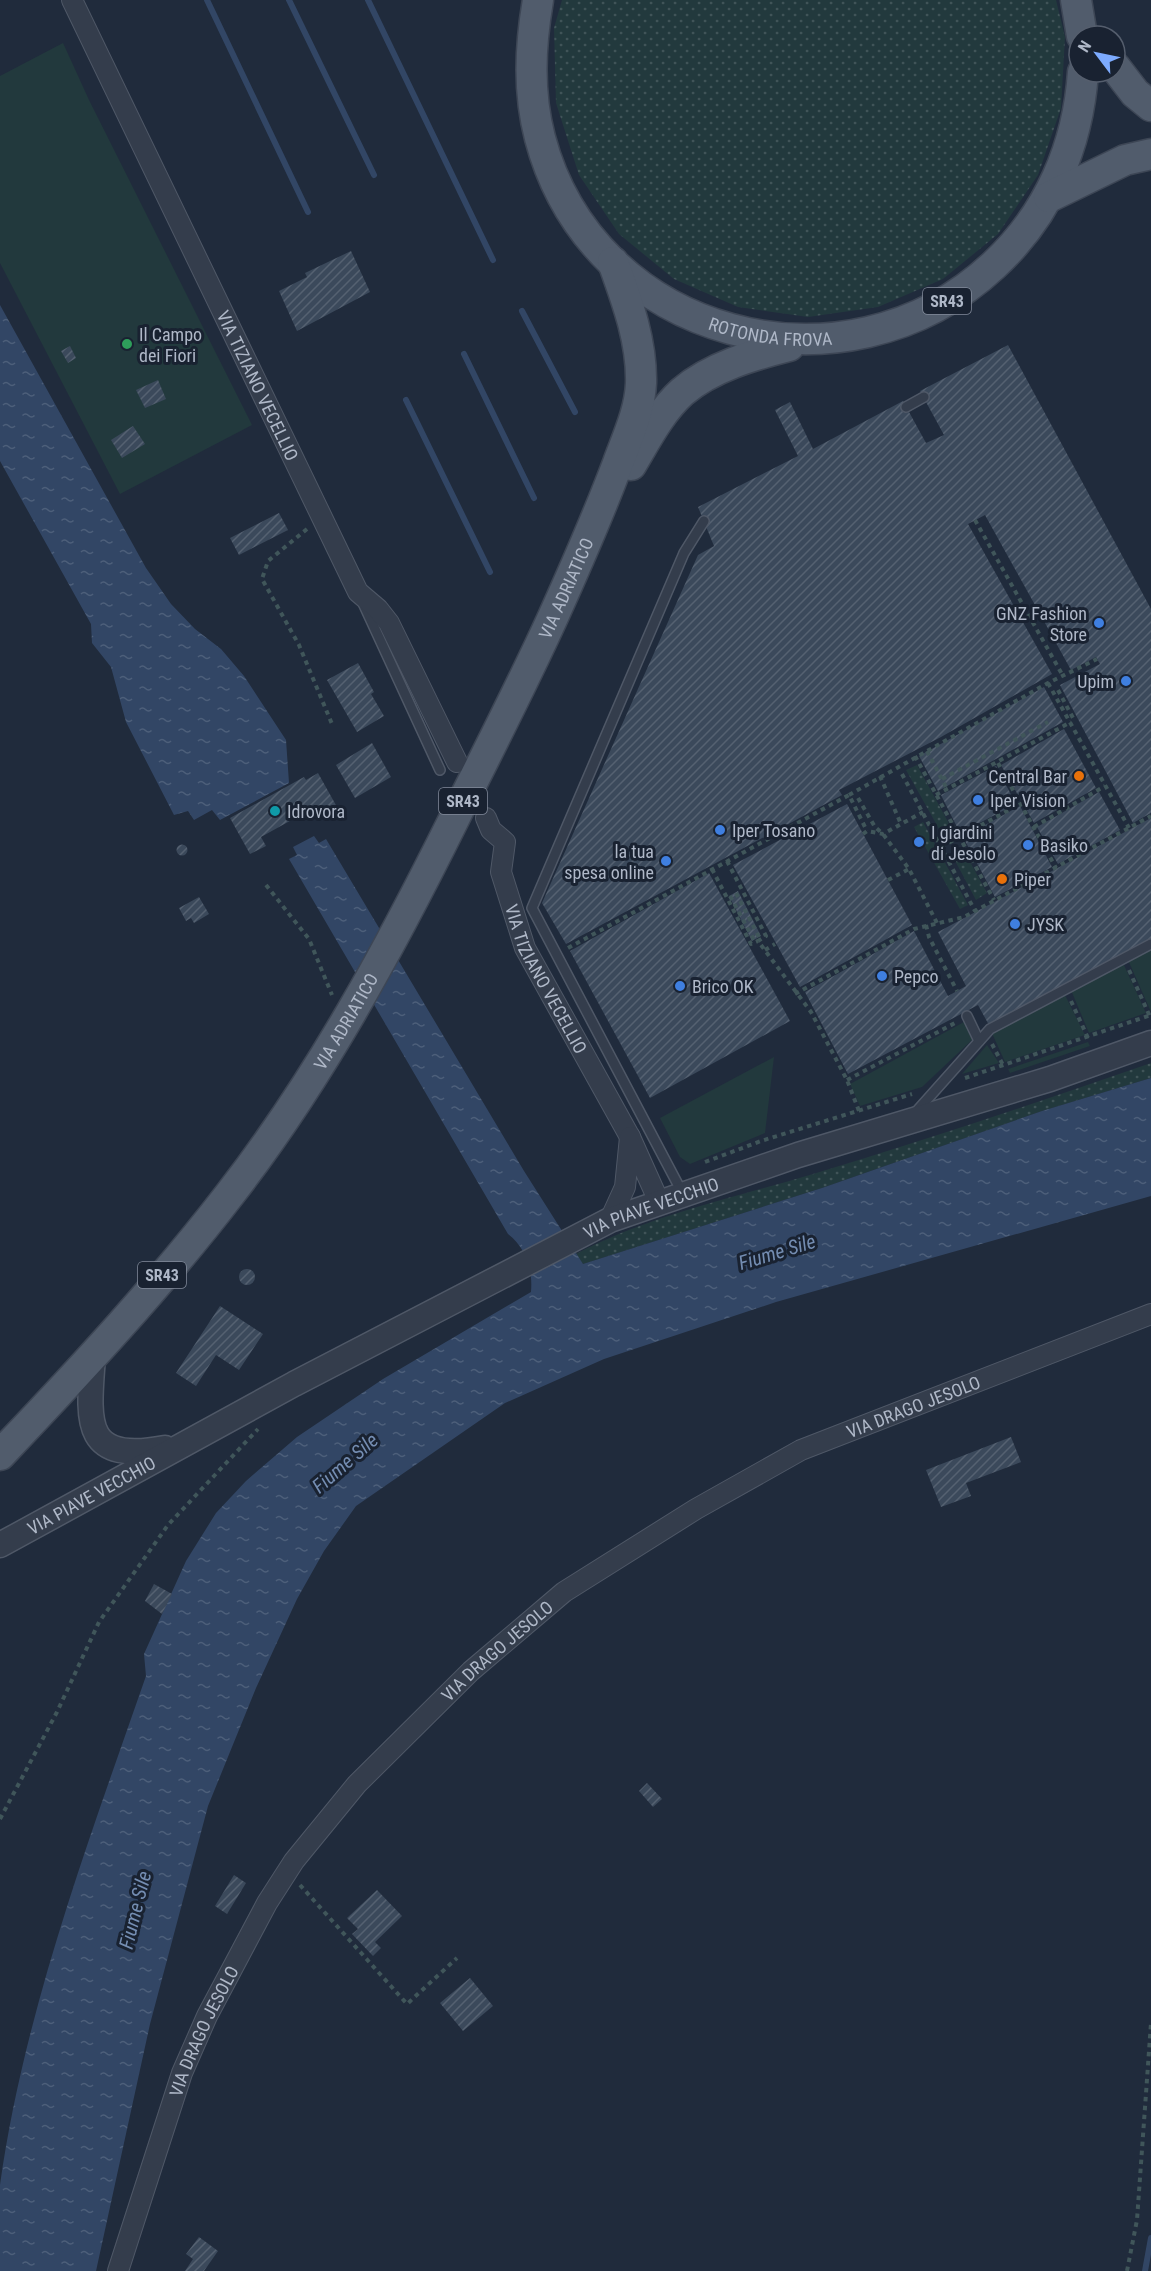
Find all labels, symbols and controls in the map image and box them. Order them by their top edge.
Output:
north arrow [1067,24,1127,84]
text: N [1074,37,1095,56]
road number: SR43 [923,288,971,314]
street label: VIA TIZIANO VECELLIO [213,307,303,464]
street label: ROTONDA FROVA [706,312,834,350]
place label: Il Campo dei Fiori [139,324,202,366]
marker: Il Campo dei Fiori [120,337,134,351]
street label: VIA ADRIATICO [534,534,597,642]
place label: GNZ Fashion Store [996,603,1087,645]
marker: GNZ Fashion Store [1092,616,1106,630]
place label: Upim [1077,671,1114,692]
marker: Upim [1119,674,1133,688]
place label: Central Bar [988,766,1068,787]
marker: Central Bar [1072,769,1086,783]
road number: SR43 [439,788,487,814]
place label: Iper Vision [990,790,1066,811]
marker: Iper Vision [971,793,985,807]
place label: Idrovora [287,801,345,822]
marker: Idrovora [268,804,282,818]
place label: Iper Tosano [732,820,815,841]
place label: I giardini di Jesolo [931,822,996,864]
marker: Iper Tosano [713,823,727,837]
marker: I giardini di Jesolo [912,835,926,849]
place label: Basiko [1040,835,1088,856]
marker: Basiko [1021,838,1035,852]
place label: la tua spesa online [564,841,654,883]
marker: la tua spesa online [659,854,673,868]
place label: Piper [1014,869,1051,890]
marker: Piper [995,872,1009,886]
street label: VIA TIZIANO VECELLIO [501,901,592,1057]
place label: JYSK [1027,914,1064,935]
marker: JYSK [1008,917,1022,931]
place label: Pepco [894,966,939,987]
street label: VIA ADRIATICO [309,969,382,1073]
marker: Pepco [875,969,889,983]
place label: Brico OK [692,976,754,997]
marker: Brico OK [673,979,687,993]
street label: VIA PIAVE VECCHIO [580,1173,721,1242]
water label: Fiume Sile [735,1229,819,1275]
road number: SR43 [138,1262,186,1288]
street label: VIA DRAGO JESOLO [843,1371,983,1442]
water label: Fiume Sile [307,1428,383,1498]
street label: VIA PIAVE VECCHIO [24,1452,159,1539]
street label: VIA DRAGO JESOLO [437,1596,557,1705]
water label: Fiume Sile [114,1869,156,1951]
street label: VIA DRAGO JESOLO [165,1962,242,2099]

